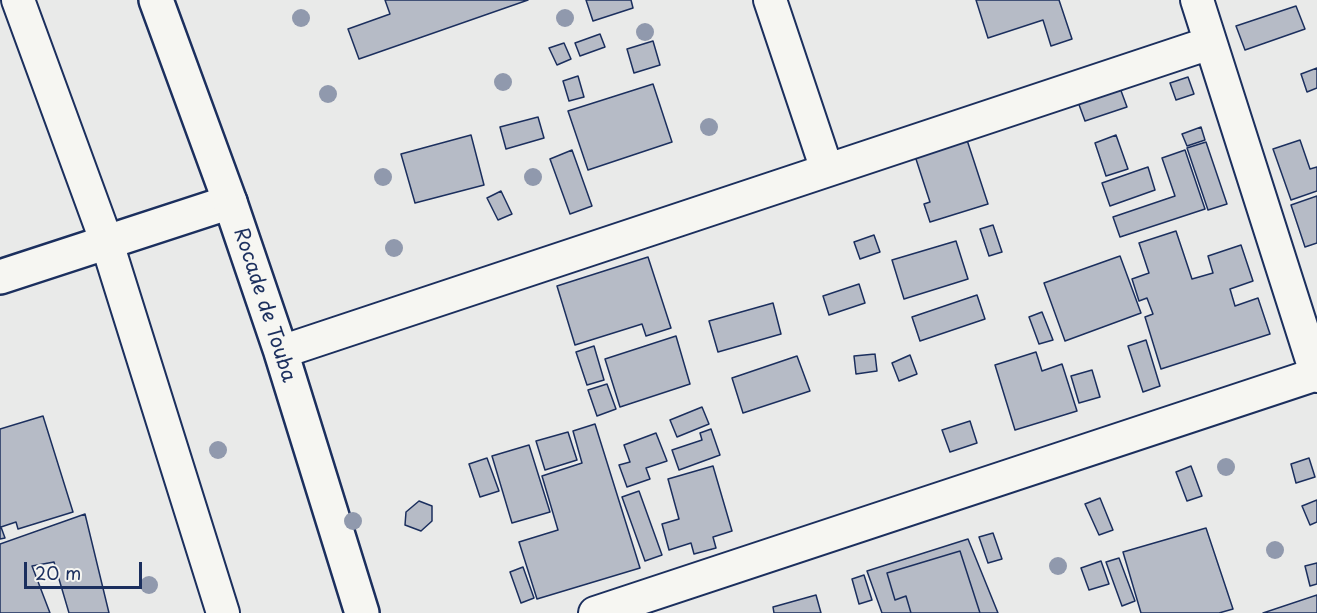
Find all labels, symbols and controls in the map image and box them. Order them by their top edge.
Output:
street label: Rocade de Touba [228,225,300,385]
scale bar [27,550,146,588]
text: 20 m [35,559,81,586]

